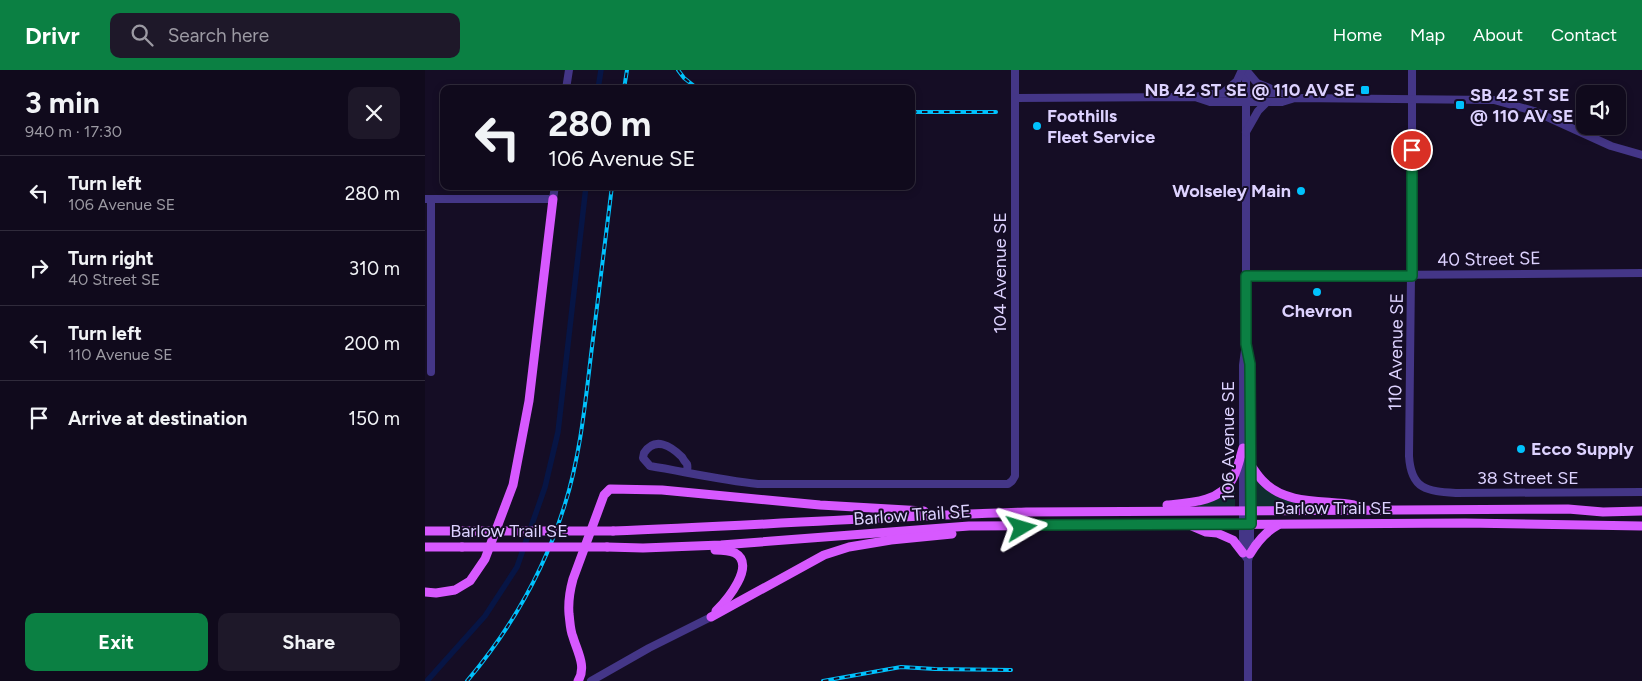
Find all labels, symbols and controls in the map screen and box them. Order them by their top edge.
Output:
search box [110,13,460,58]
text: Drivr [25,21,80,50]
icon: search [128,21,156,49]
text: Search here [168,24,269,47]
text: Home [1333,24,1382,46]
text: Map [1410,24,1445,46]
text: About [1473,24,1523,46]
text: Contact [1551,24,1617,46]
place label: NB 42 ST SE @ 110 AV SE [1145,79,1355,101]
text: 3 min [25,84,100,121]
marker: NB 42 ST SE @ 110 AV SE [1359,84,1371,96]
place label: SB 42 ST SE @ 110 AV SE [1470,84,1574,127]
map controls [1576,85,1626,135]
button: sound [1576,85,1626,135]
button: close [348,87,400,139]
marker: SB 42 ST SE @ 110 AV SE [1454,99,1466,111]
text: 280 m [548,103,651,145]
icon: left [465,105,530,170]
place label: Foothills Fleet Service [1047,105,1155,148]
marker: Foothills Fleet Service [1031,120,1043,132]
text: 940 m · 17:30 [25,122,122,141]
pin [1391,129,1433,171]
icon: arrive [1398,136,1426,164]
text: 106 Avenue SE [548,145,695,172]
text: Turn left [68,172,142,195]
icon: left [25,179,53,207]
place label: Wolseley Main [1172,180,1291,202]
text: 280 m [345,182,400,205]
marker: Wolseley Main [1295,185,1307,197]
text: 106 Avenue SE [68,195,175,214]
street label: 104 Avenue SE [989,212,1011,334]
text: Turn right [68,247,154,270]
street label: 40 Street SE [1437,247,1541,271]
icon: right [25,254,53,282]
text: 310 m [349,257,400,280]
text: 40 Street SE [68,270,160,289]
marker: Chevron [1311,286,1323,298]
street label: 110 Avenue SE [1384,293,1408,411]
place label: Chevron [1282,300,1352,322]
text: Turn left [68,322,142,345]
icon: left [25,329,53,357]
text: 200 m [344,332,400,355]
text: 110 Avenue SE [68,345,173,364]
street label: 106 Avenue SE [1217,381,1239,501]
icon: arrive [25,404,53,432]
text: Arrive at destination [68,407,247,430]
text: 150 m [348,407,400,430]
place label: Ecco Supply [1531,438,1634,460]
marker: Ecco Supply [1515,443,1527,455]
street label: 38 Street SE [1477,467,1579,489]
street label: Barlow Trail SE [1274,497,1392,519]
street label: Barlow Trail SE [853,500,971,530]
position arrow [995,501,1047,553]
street label: Barlow Trail SE [450,520,568,542]
button: Exit [25,613,208,671]
button: Share [218,613,400,671]

